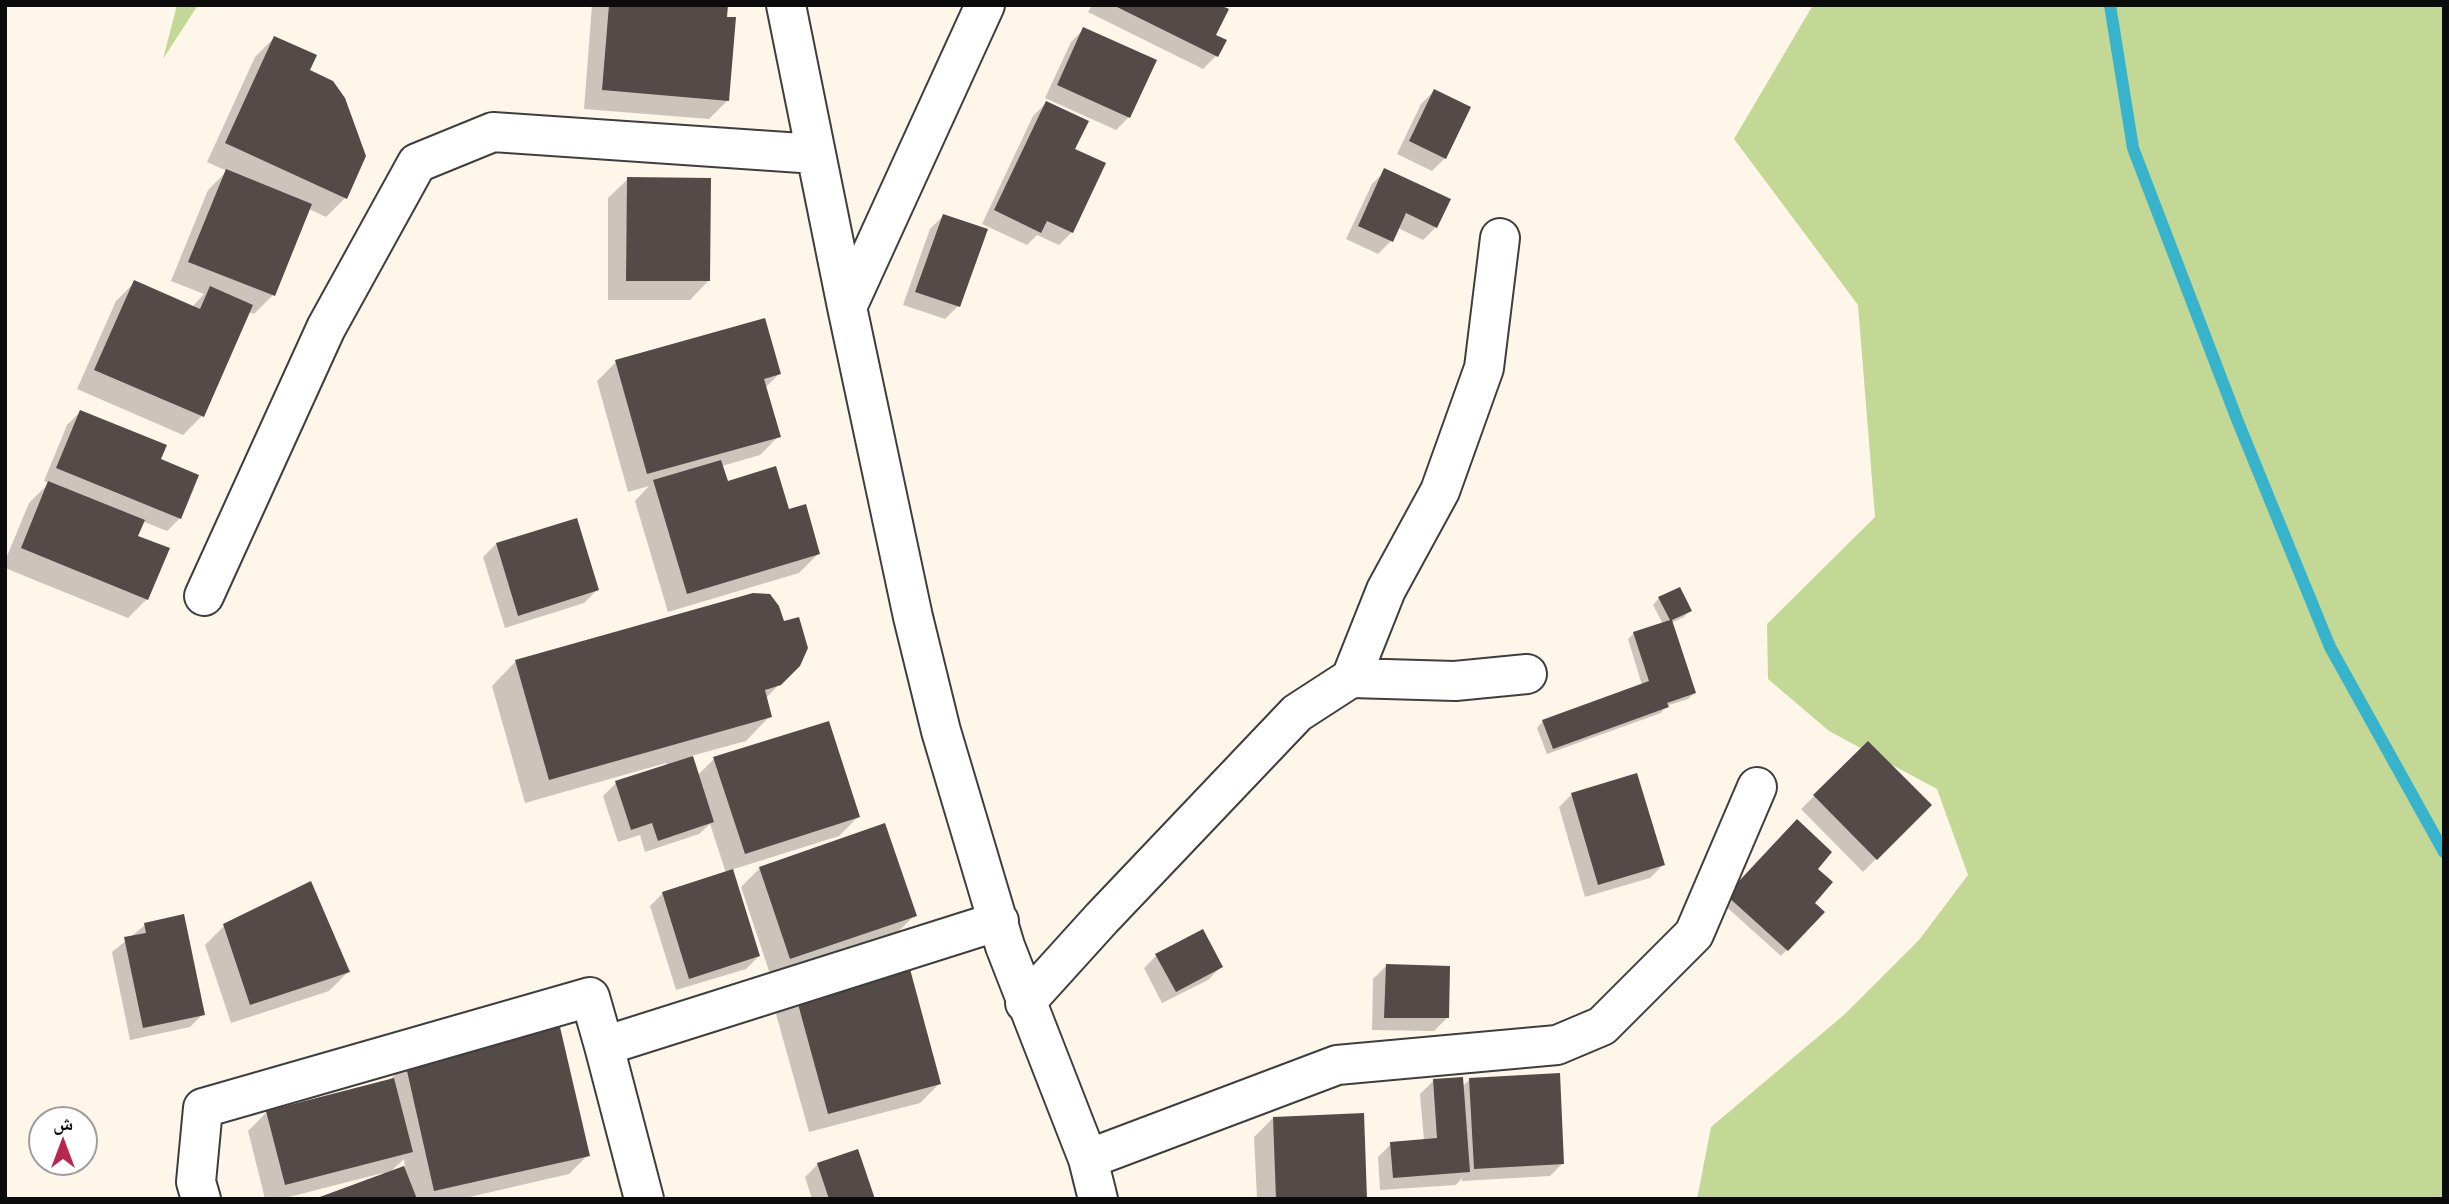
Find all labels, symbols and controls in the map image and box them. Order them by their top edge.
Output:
north arrow [28,1106,98,1176]
text: ش [53,1108,73,1136]

